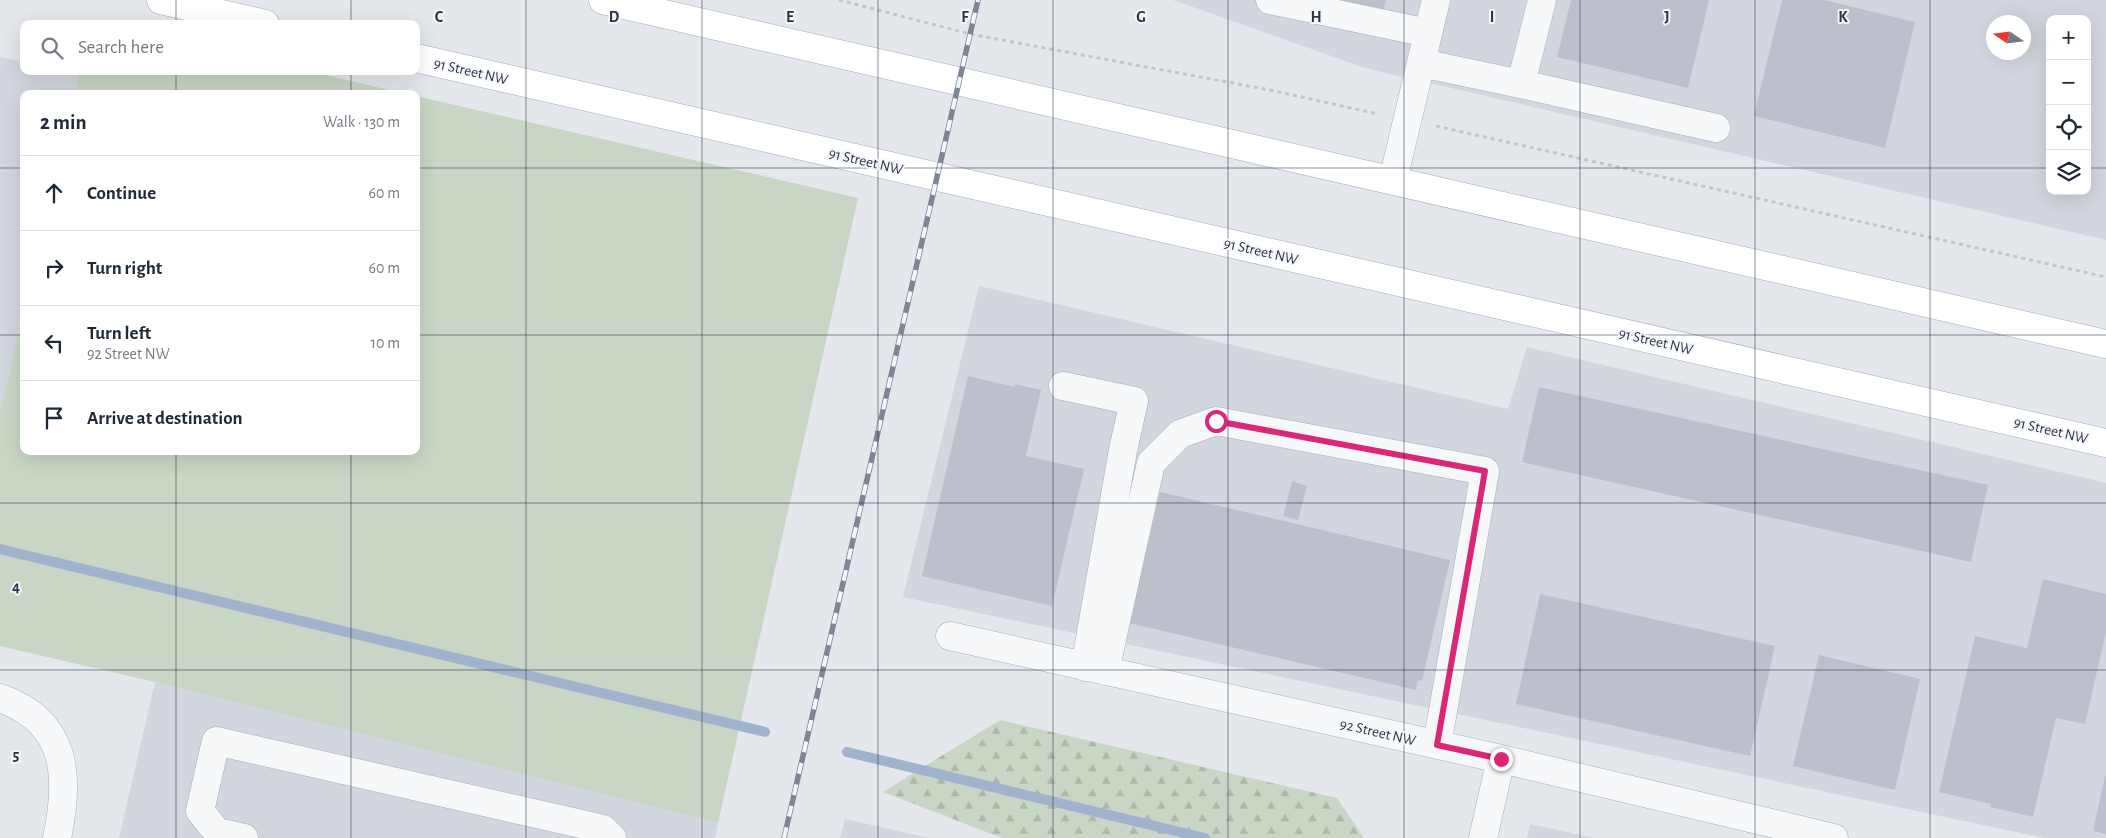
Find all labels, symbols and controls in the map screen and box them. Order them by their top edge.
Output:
text: C [435,9,444,25]
text: D [609,9,620,25]
text: E [786,9,794,25]
text: F [961,9,969,25]
text: G [1136,9,1146,25]
text: H [1310,9,1322,25]
text: I [1490,9,1494,25]
text: J [1664,9,1670,25]
text: K [1838,9,1848,25]
north arrow [1986,15,2031,60]
map controls [2046,15,2091,195]
button: + [2046,15,2091,60]
search box [20,20,420,75]
icon: search [38,34,66,62]
text: Search here [78,38,164,57]
street label: 91 Street NW [432,56,510,87]
button: − [2046,60,2091,105]
button: locate [2046,105,2091,150]
text: 2 min [40,112,87,133]
text: Walk · 130 m [323,114,400,130]
street label: 91 Street NW [827,146,905,177]
button: layers [2046,150,2091,195]
icon: ahead [40,179,68,207]
text: Continue [87,184,156,203]
text: 60 m [369,185,400,201]
street label: 91 Street NW [1222,236,1300,267]
icon: right [40,254,68,282]
text: Turn right [87,259,162,278]
text: 60 m [369,260,400,276]
text: Turn left [87,324,151,343]
street label: 91 Street NW [1617,326,1695,357]
icon: left [40,329,68,357]
text: 10 m [371,335,400,351]
text: 92 Street NW [87,346,170,362]
icon: arrive [40,404,68,432]
text: Arrive at destination [87,409,243,428]
route start [1205,410,1228,433]
street label: 91 Street NW [2012,415,2090,446]
text: 4 [12,579,20,595]
street label: 92 Street NW [1338,716,1418,749]
text: 5 [13,747,20,763]
route end [1490,748,1513,771]

